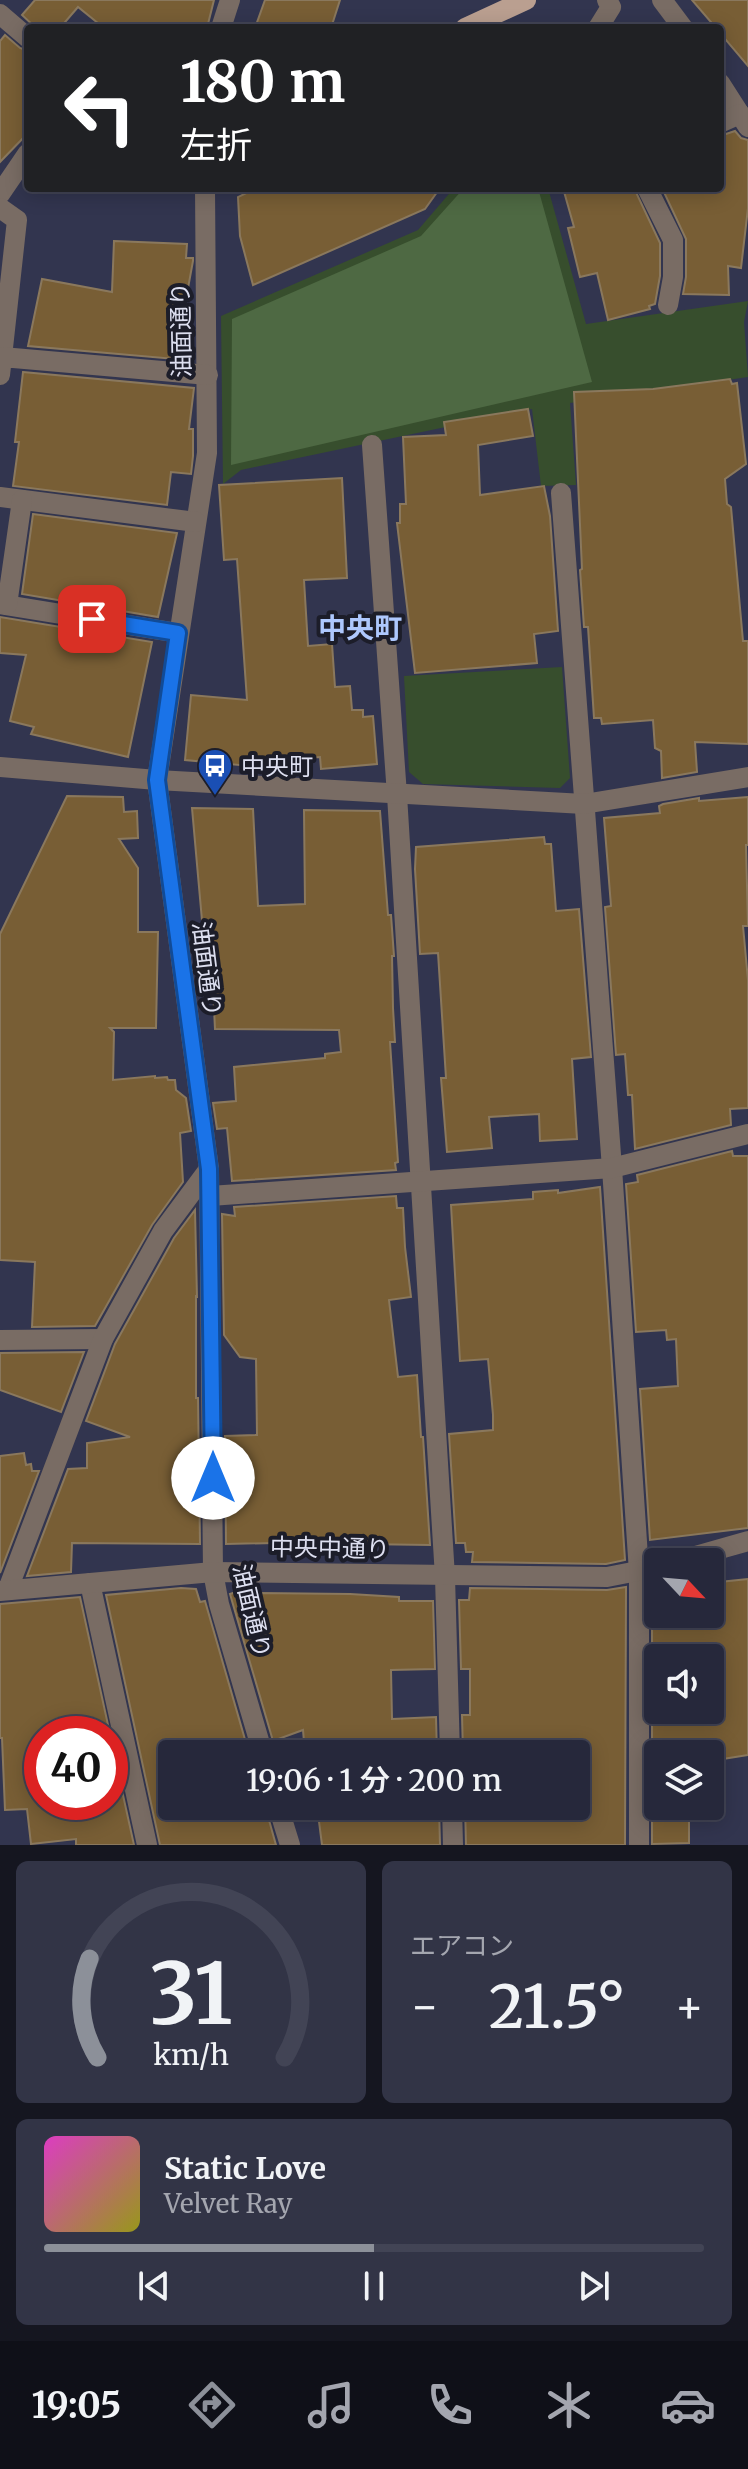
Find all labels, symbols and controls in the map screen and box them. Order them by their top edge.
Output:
text: 180 m [180,47,345,117]
icon: left [48,56,152,160]
text: 左折 [180,123,252,168]
street label: 油面通り [165,282,197,378]
pin [58,585,126,653]
icon: arrive [70,597,114,641]
district label: 中央町 [318,610,402,646]
bus stop icon: 中央町 [196,747,234,797]
place label: 中央町 [241,751,313,782]
street label: 油面通り [186,919,228,1019]
position arrow [171,1436,255,1520]
street label: 中央中通り [270,1531,390,1565]
north arrow [644,1548,724,1628]
map controls [644,1548,724,1820]
street label: 油面通り [226,1561,278,1661]
button: sound [644,1644,724,1724]
speed limit sign: 40 [24,1716,128,1820]
button: layers [644,1740,724,1820]
text: 19:06 · 1 分 · 200 m [246,1761,502,1799]
text: エアコン [410,1929,514,1962]
text: 31 [149,1942,233,2047]
text: 21.5° [489,1969,625,2044]
text: − [410,1979,439,2034]
text: + [675,1979,704,2034]
text: km/h [153,2037,229,2073]
text: Static Love [164,2149,326,2187]
text: Velvet Ray [164,2187,292,2220]
icon: previous [132,2264,176,2308]
icon: pause [352,2264,396,2308]
icon: next [572,2264,616,2308]
icon: directions [184,2377,240,2433]
icon: music [303,2377,359,2433]
icon: phone [422,2377,478,2433]
icon: climate [541,2377,597,2433]
icon: car [660,2377,716,2433]
text: 19:05 [32,2383,121,2428]

